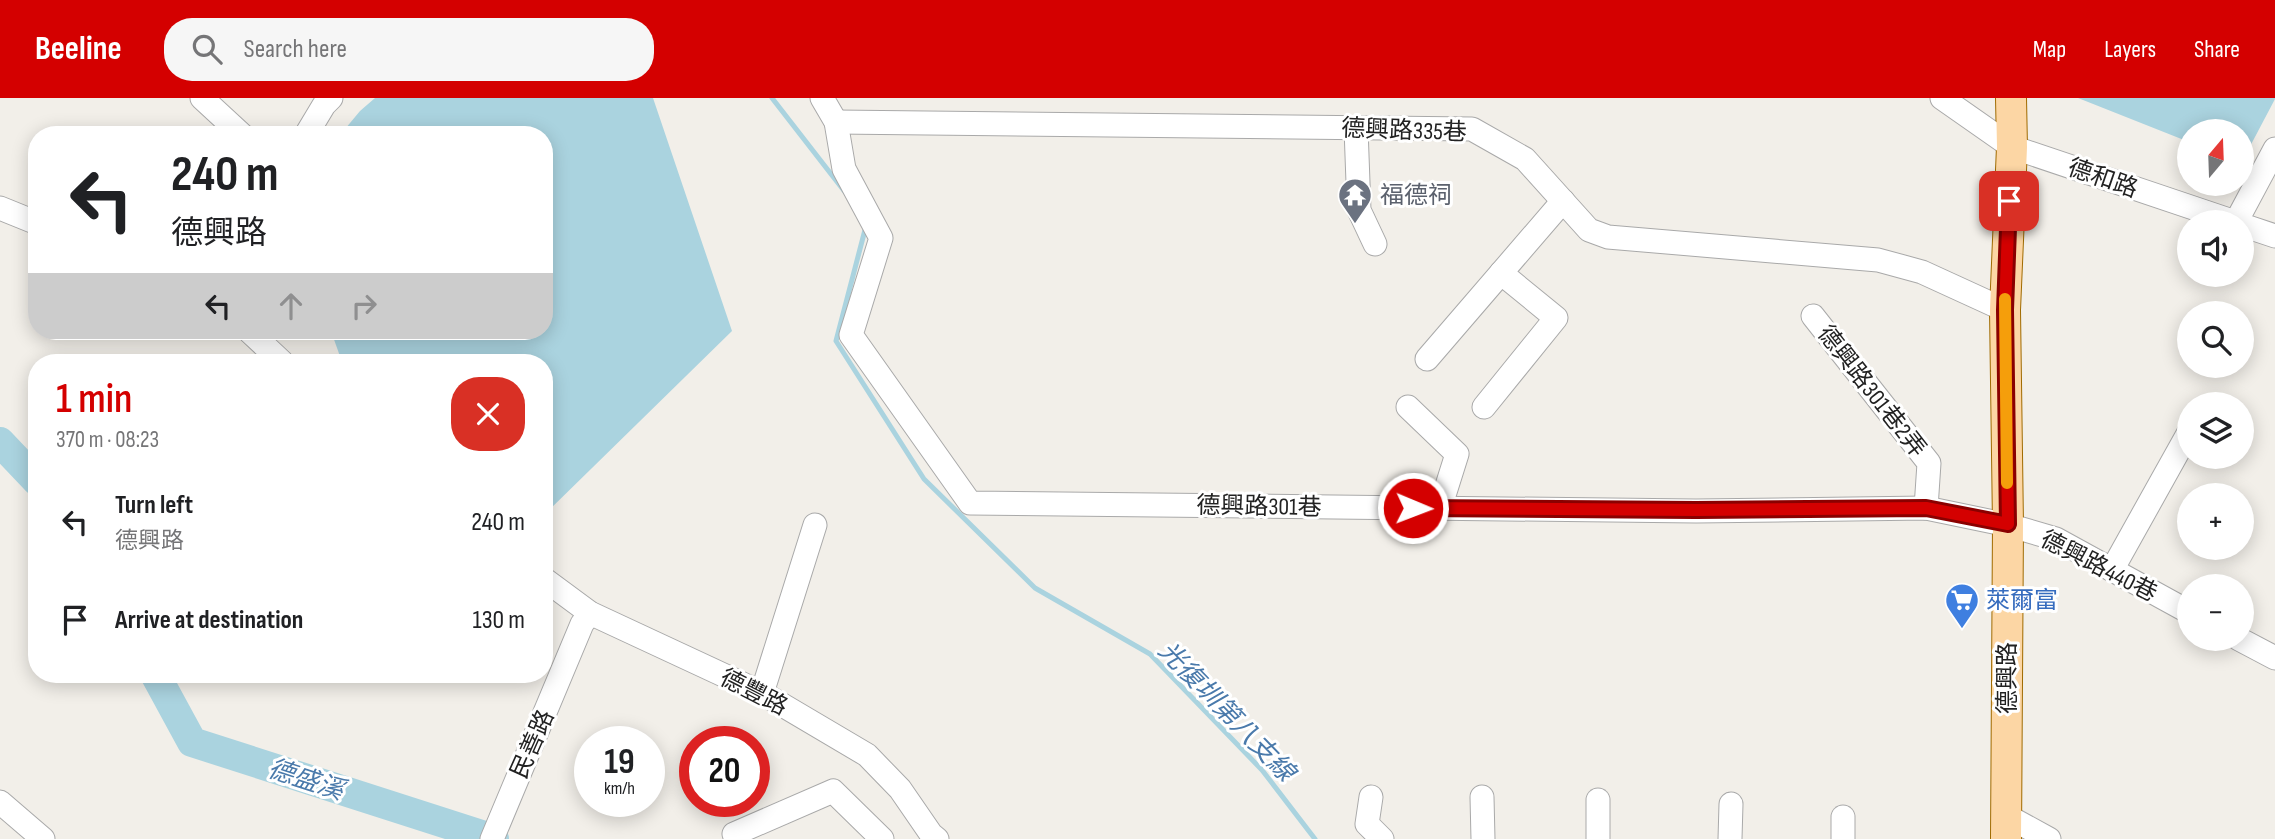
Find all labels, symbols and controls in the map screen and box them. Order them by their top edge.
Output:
search box [164,18,654,81]
text: Beeline [35,29,122,69]
icon: search [188,30,226,68]
text: Search here [244,34,347,65]
text: Map [2033,35,2066,64]
text: Layers [2104,35,2156,64]
text: Share [2194,35,2240,64]
street label: 德興路335巷 [1341,114,1467,147]
north arrow [2177,119,2254,196]
map controls [2177,119,2254,651]
text: 240 m [171,146,279,205]
street label: 德和路 [2064,153,2142,204]
icon: left [56,154,147,245]
pin [1979,171,2039,231]
temple icon: 福德祠 [1336,176,1374,225]
place label: 福德祠 [1380,181,1452,210]
icon: arrive [1990,182,2028,220]
button: sound [2177,210,2254,287]
text: 德興路 [171,214,267,253]
icon: left [199,287,237,325]
icon: ahead [272,287,310,325]
icon: right [345,287,383,325]
button: search [2177,301,2254,378]
street label: 德興路301巷2弄 [1811,320,1932,463]
text: 1 min [56,374,132,425]
button: close [451,377,525,451]
button: layers [2177,392,2254,469]
text: 370 m · 08:23 [56,426,159,454]
position arrow [1376,471,1450,545]
button: + [2177,483,2254,560]
text: Turn left [115,490,193,521]
street label: 德興路301巷 [1196,491,1322,522]
icon: left [56,503,94,541]
text: 240 m [471,507,525,538]
street label: 德興路440巷 [2036,525,2162,608]
text: 德興路 [115,527,184,555]
button: − [2177,574,2254,651]
supermarket icon: 萊爾富 [1943,581,1981,630]
place label: 萊爾富 [1986,586,2058,615]
icon: arrive [56,601,94,639]
text: Arrive at destination [115,605,303,636]
text: 130 m [473,605,525,636]
water label: 光復圳第八支線 [1152,636,1302,790]
street label: 德興路 [1993,642,2022,714]
street label: 德豐路 [715,663,792,722]
street label: 民善路 [505,705,560,783]
speed limit sign: 20 [679,726,770,817]
text: 19 [604,741,635,784]
water label: 德盛溪 [264,754,351,808]
text: km/h [604,778,635,799]

